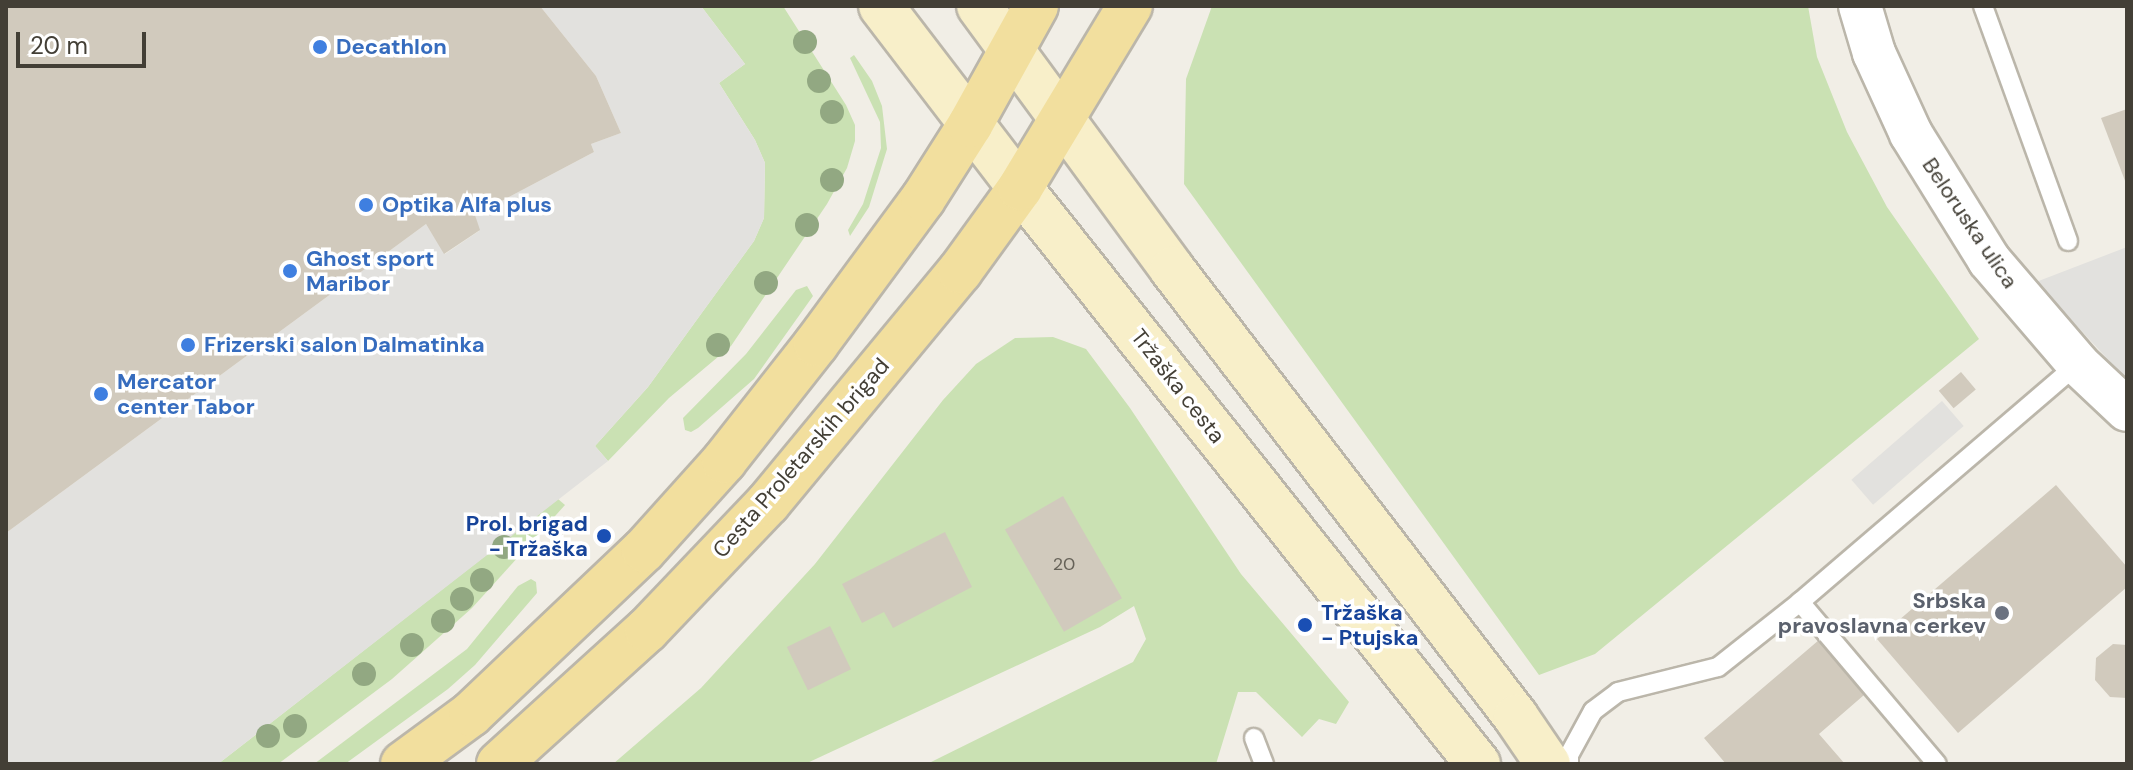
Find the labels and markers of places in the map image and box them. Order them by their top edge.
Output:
place label: Decathlon [336,34,447,60]
marker: Decathlon [311,38,329,56]
place label: Optika Alfa plus [382,192,552,218]
marker: Optika Alfa plus [357,196,375,214]
place label: Ghost sport Maribor [306,245,434,296]
marker: Ghost sport Maribor [281,262,299,280]
place label: Frizerski salon Dalmatinka [204,332,485,358]
marker: Frizerski salon Dalmatinka [179,336,197,354]
place label: Mercator center Tabor [117,368,255,420]
marker: Mercator center Tabor [92,385,110,403]
place label: Prol. brigad - Tržaška [466,510,588,562]
marker: Prol. brigad - Tržaška [595,527,613,545]
place label: Srbska pravoslavna cerkev [1778,587,1986,638]
place label: Tržaška - Ptujska [1321,599,1418,650]
marker: Srbska pravoslavna cerkev [1993,604,2011,622]
marker: Tržaška - Ptujska [1296,616,1314,634]

